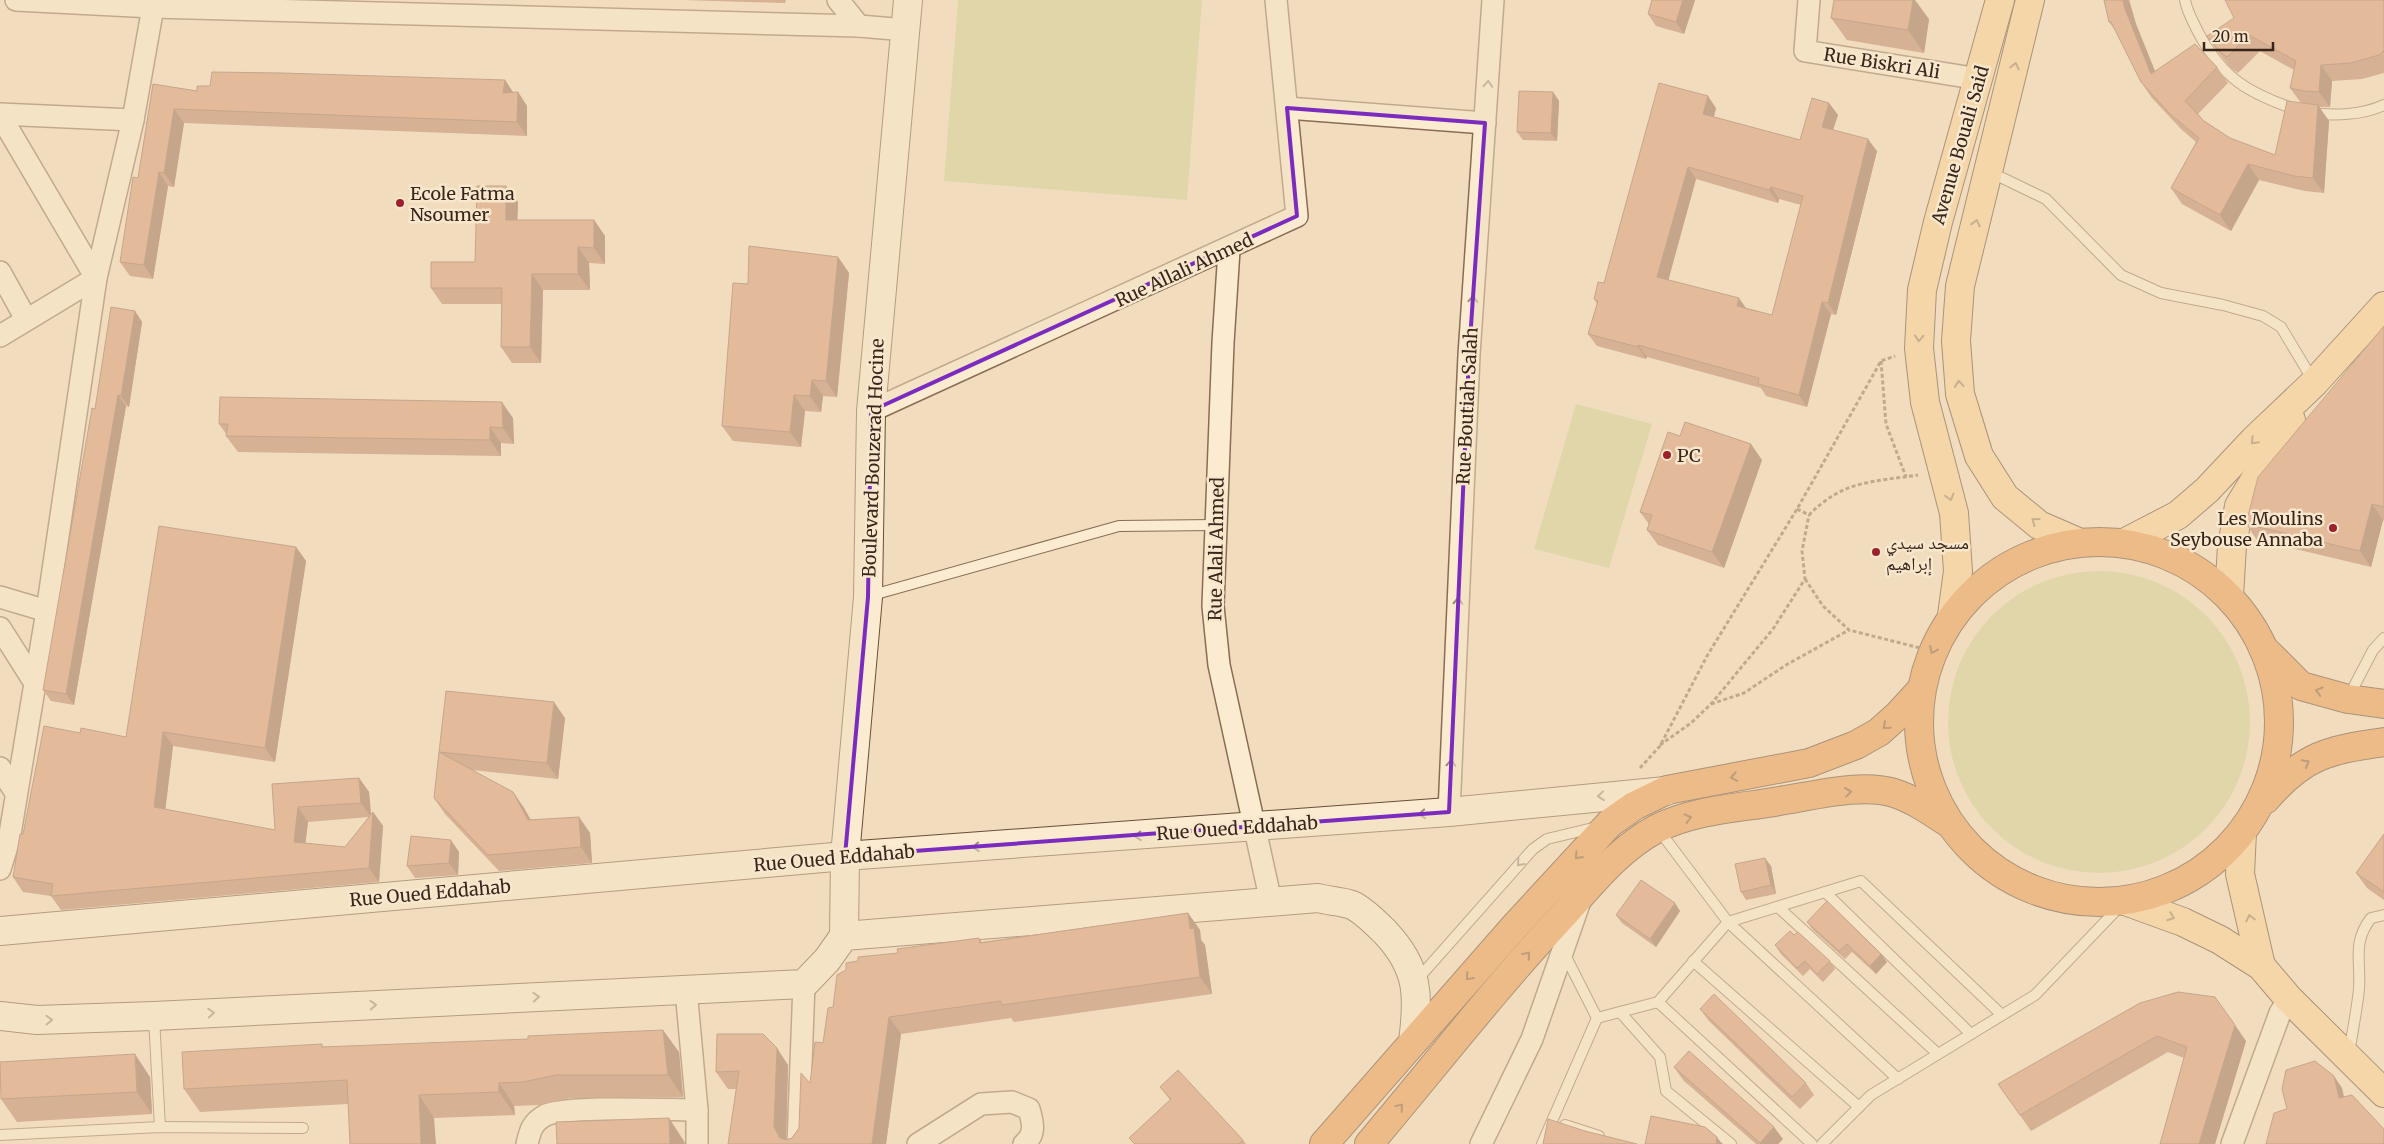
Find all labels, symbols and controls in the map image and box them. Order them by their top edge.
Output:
scale bar [2204,20,2273,52]
text: 20 m [2212,27,2249,46]
street label: Rue Biskri Ali [1822,42,1942,84]
one-way arrow [2009,61,2020,70]
street label: Avenue Bouali Said [1926,63,1994,228]
one-way arrow [1482,80,1493,88]
place label: Ecole Fatma Nsoumer [410,182,515,226]
marker: Ecole Fatma Nsoumer [394,197,406,209]
one-way arrow [1970,219,1981,228]
street label: Rue Allali Ahmed [1111,228,1257,312]
one-way arrow [1467,295,1478,303]
street label: Rue Boutiah Salah [1451,327,1483,485]
one-way arrow [1914,335,1925,343]
street label: Boulevard Bouzerad Hocine [857,338,889,578]
one-way arrow [1954,379,1965,387]
one-way arrow [2251,436,2260,445]
place label: PC [1677,444,1701,467]
marker: PC [1661,449,1673,461]
street label: Rue Alali Ahmed [1203,477,1229,621]
one-way arrow [1944,493,1955,502]
place label: Les Moulins Seybouse Annaba [2170,507,2323,551]
one-way arrow [2031,518,2041,527]
marker: Les Moulins Seybouse Annaba [2327,522,2339,534]
place label: مسجد سيدي إبراهيم [1886,531,1969,576]
marker: مسجد سيدي إبراهيم [1870,546,1882,558]
one-way arrow [1453,597,1464,605]
one-way arrow [1929,645,1940,654]
one-way arrow [2316,686,2324,696]
one-way arrow [1883,720,1892,729]
one-way arrow [1446,759,1457,767]
one-way arrow [2301,759,2310,769]
one-way arrow [1729,772,1738,782]
one-way arrow [1844,787,1852,798]
one-way arrow [1597,790,1605,801]
one-way arrow [1418,808,1426,819]
street label: Rue Oued Eddahab [1155,811,1319,845]
one-way arrow [1683,813,1692,824]
one-way arrow [1134,830,1142,841]
street label: Rue Oued Eddahab [752,839,916,877]
one-way arrow [972,841,980,852]
one-way arrow [1575,851,1584,860]
one-way arrow [1518,857,1526,866]
street label: Rue Oued Eddahab [348,874,512,912]
one-way arrow [2166,911,2174,921]
one-way arrow [2245,914,2256,923]
one-way arrow [1521,952,1529,961]
one-way arrow [1466,972,1475,981]
one-way arrow [532,992,540,1003]
one-way arrow [369,1000,377,1011]
one-way arrow [207,1008,215,1019]
one-way arrow [45,1014,53,1025]
one-way arrow [1395,1104,1403,1113]

